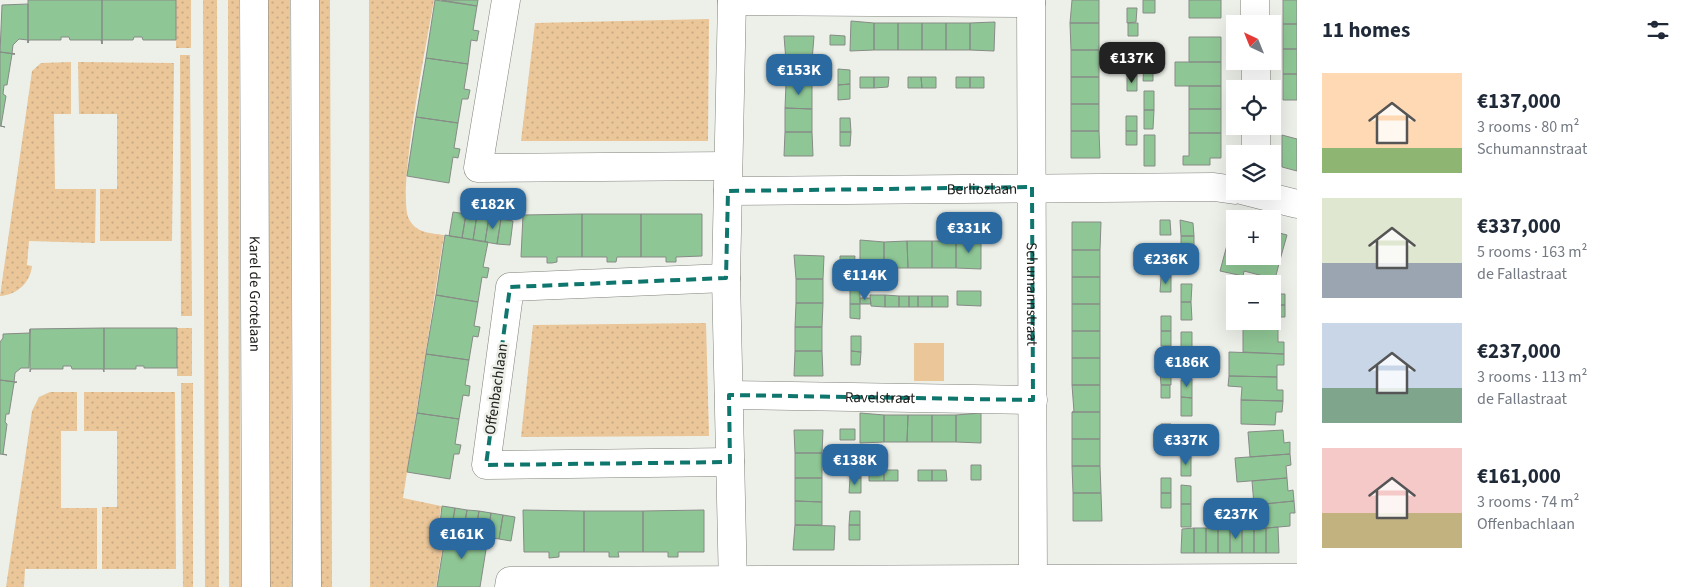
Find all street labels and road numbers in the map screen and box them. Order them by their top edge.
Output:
street label: Berliozlaan [947,179,1017,200]
street label: Karel de Grotelaan [244,236,265,352]
street label: Schumannstraat [1021,242,1042,346]
street label: Offenbachlaan [480,342,513,436]
street label: Ravelstraat [845,387,915,409]

